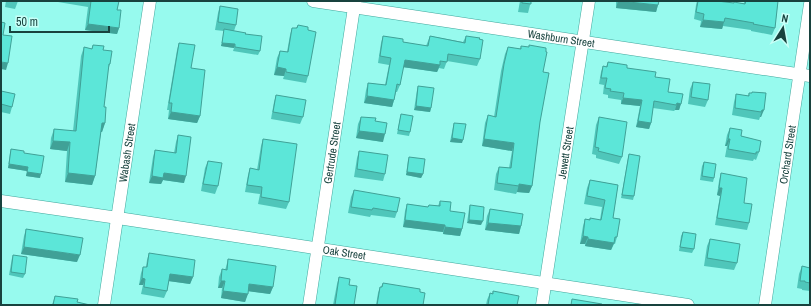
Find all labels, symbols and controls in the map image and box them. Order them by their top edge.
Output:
scale bar [10,8,109,34]
north arrow [763,8,803,48]
text: N [780,11,789,26]
text: 50 m [16,14,38,30]
street label: Washburn Street [527,26,596,50]
street label: Gertrude Street [320,120,344,185]
street label: Wabash Street [116,122,138,183]
street label: Orchard Street [776,124,799,185]
street label: Jewett Street [555,125,577,180]
street label: Oak Street [322,242,367,263]

